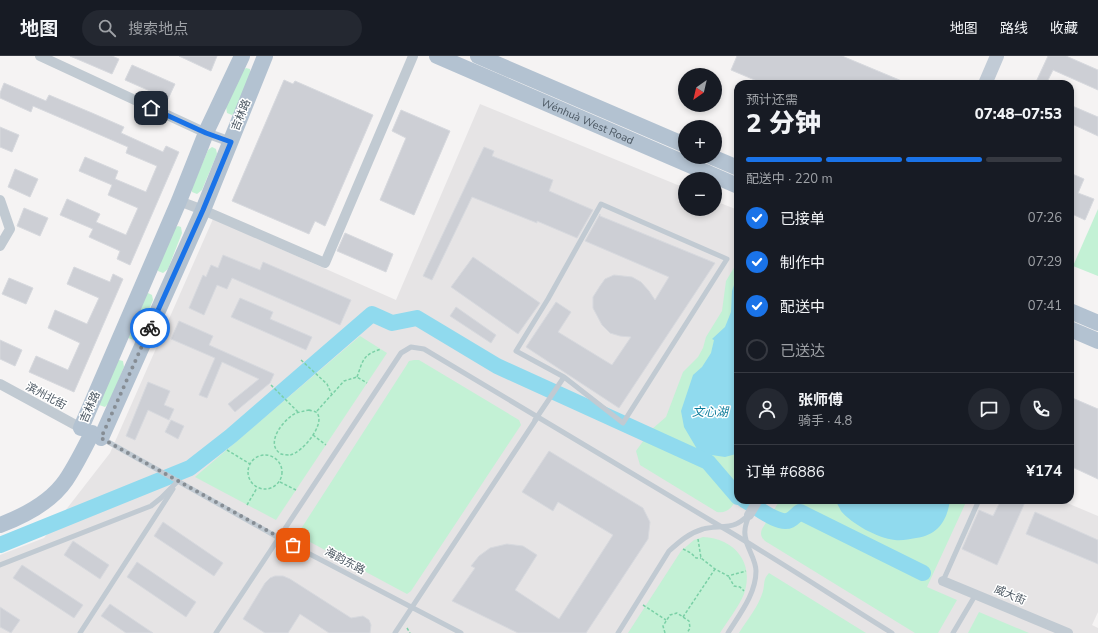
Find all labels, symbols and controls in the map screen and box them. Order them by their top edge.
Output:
search box [82,10,362,46]
text: 地图 [20,16,58,42]
icon: search [96,17,118,39]
text: 搜索地点 [128,19,188,39]
text: 地图 [950,19,978,38]
text: 路线 [1000,19,1028,38]
text: 收藏 [1050,19,1078,38]
north arrow [678,68,722,112]
map controls [678,68,722,216]
pin [134,91,168,125]
text: 预计还需 [746,91,798,109]
street label: Wénhuà West Road [539,94,636,148]
icon: home [140,97,162,119]
street label: 吉林路 [228,97,254,133]
text: 07:48–07:53 [975,104,1062,124]
text: 2 分钟 [746,106,821,141]
button: + [678,120,722,164]
text: 配送中 · 220 m [746,170,833,188]
button: − [678,172,722,216]
icon: check [746,207,768,229]
text: 已接单 [780,209,825,229]
text: 07:26 [1028,209,1062,227]
icon: check [746,251,768,273]
text: 制作中 [780,253,825,273]
text: 07:29 [1028,253,1062,271]
icon: check [746,295,768,317]
text: 配送中 [780,297,825,317]
text: 07:41 [1028,297,1062,315]
courier [130,308,170,348]
icon: bike [139,317,161,339]
text: 已送达 [780,341,825,361]
street label: 滨州北街 [23,379,69,413]
button: person [746,388,788,430]
button: chat [968,388,1010,430]
button: phone [1020,388,1062,430]
street label: 吉林路 [76,389,104,425]
text: 张师傅 [798,390,843,410]
water label: 文心湖 [692,404,730,420]
text: 骑手 · 4.8 [798,412,852,430]
text: ¥174 [1026,461,1062,481]
text: 订单 #6886 [746,462,825,482]
pin [276,528,310,562]
icon: bag [282,534,304,556]
street label: 海韵东路 [322,544,368,578]
street label: 威大街 [992,582,1028,608]

